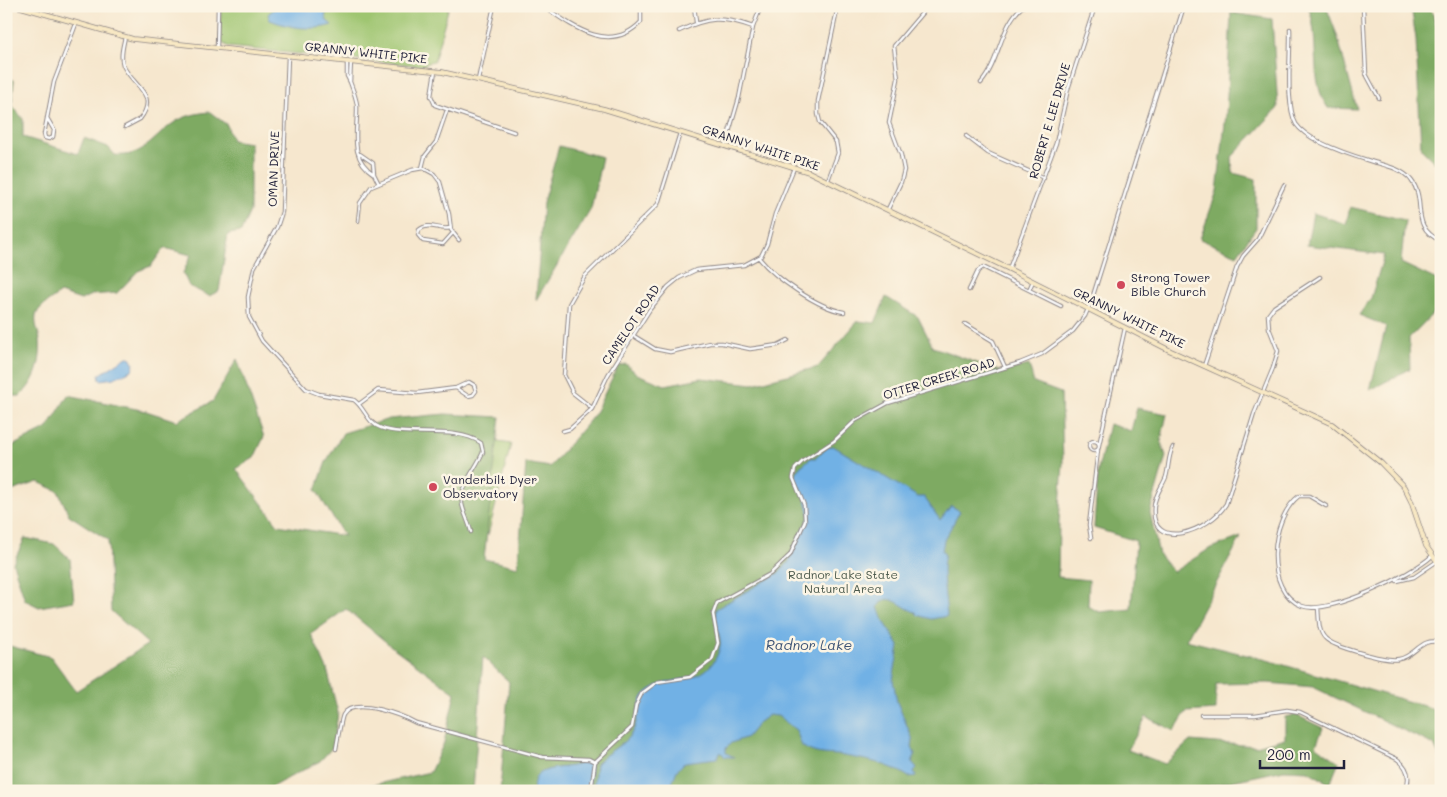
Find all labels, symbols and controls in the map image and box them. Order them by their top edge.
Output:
street label: GRANNY WHITE PIKE [304,38,428,66]
street label: ROBERT E LEE DRIVE [1025,61,1073,181]
street label: GRANNY WHITE PIKE [700,120,822,174]
street label: OMAN DRIVE [264,131,282,207]
place label: Strong Tower Bible Church [1131,269,1210,299]
marker: Strong Tower Bible Church [1115,279,1127,291]
street label: CAMELOT ROAD [597,281,663,368]
street label: GRANNY WHITE PIKE [1071,283,1188,351]
street label: OTTER CREEK ROAD [881,353,997,403]
place label: Vanderbilt Dyer Observatory [443,471,537,501]
marker: Vanderbilt Dyer Observatory [427,481,439,493]
park label: Radnor Lake State Natural Area [788,566,898,596]
water label: Radnor Lake [766,635,852,654]
scale bar [1260,737,1343,769]
text: 200 m [1267,744,1311,764]

